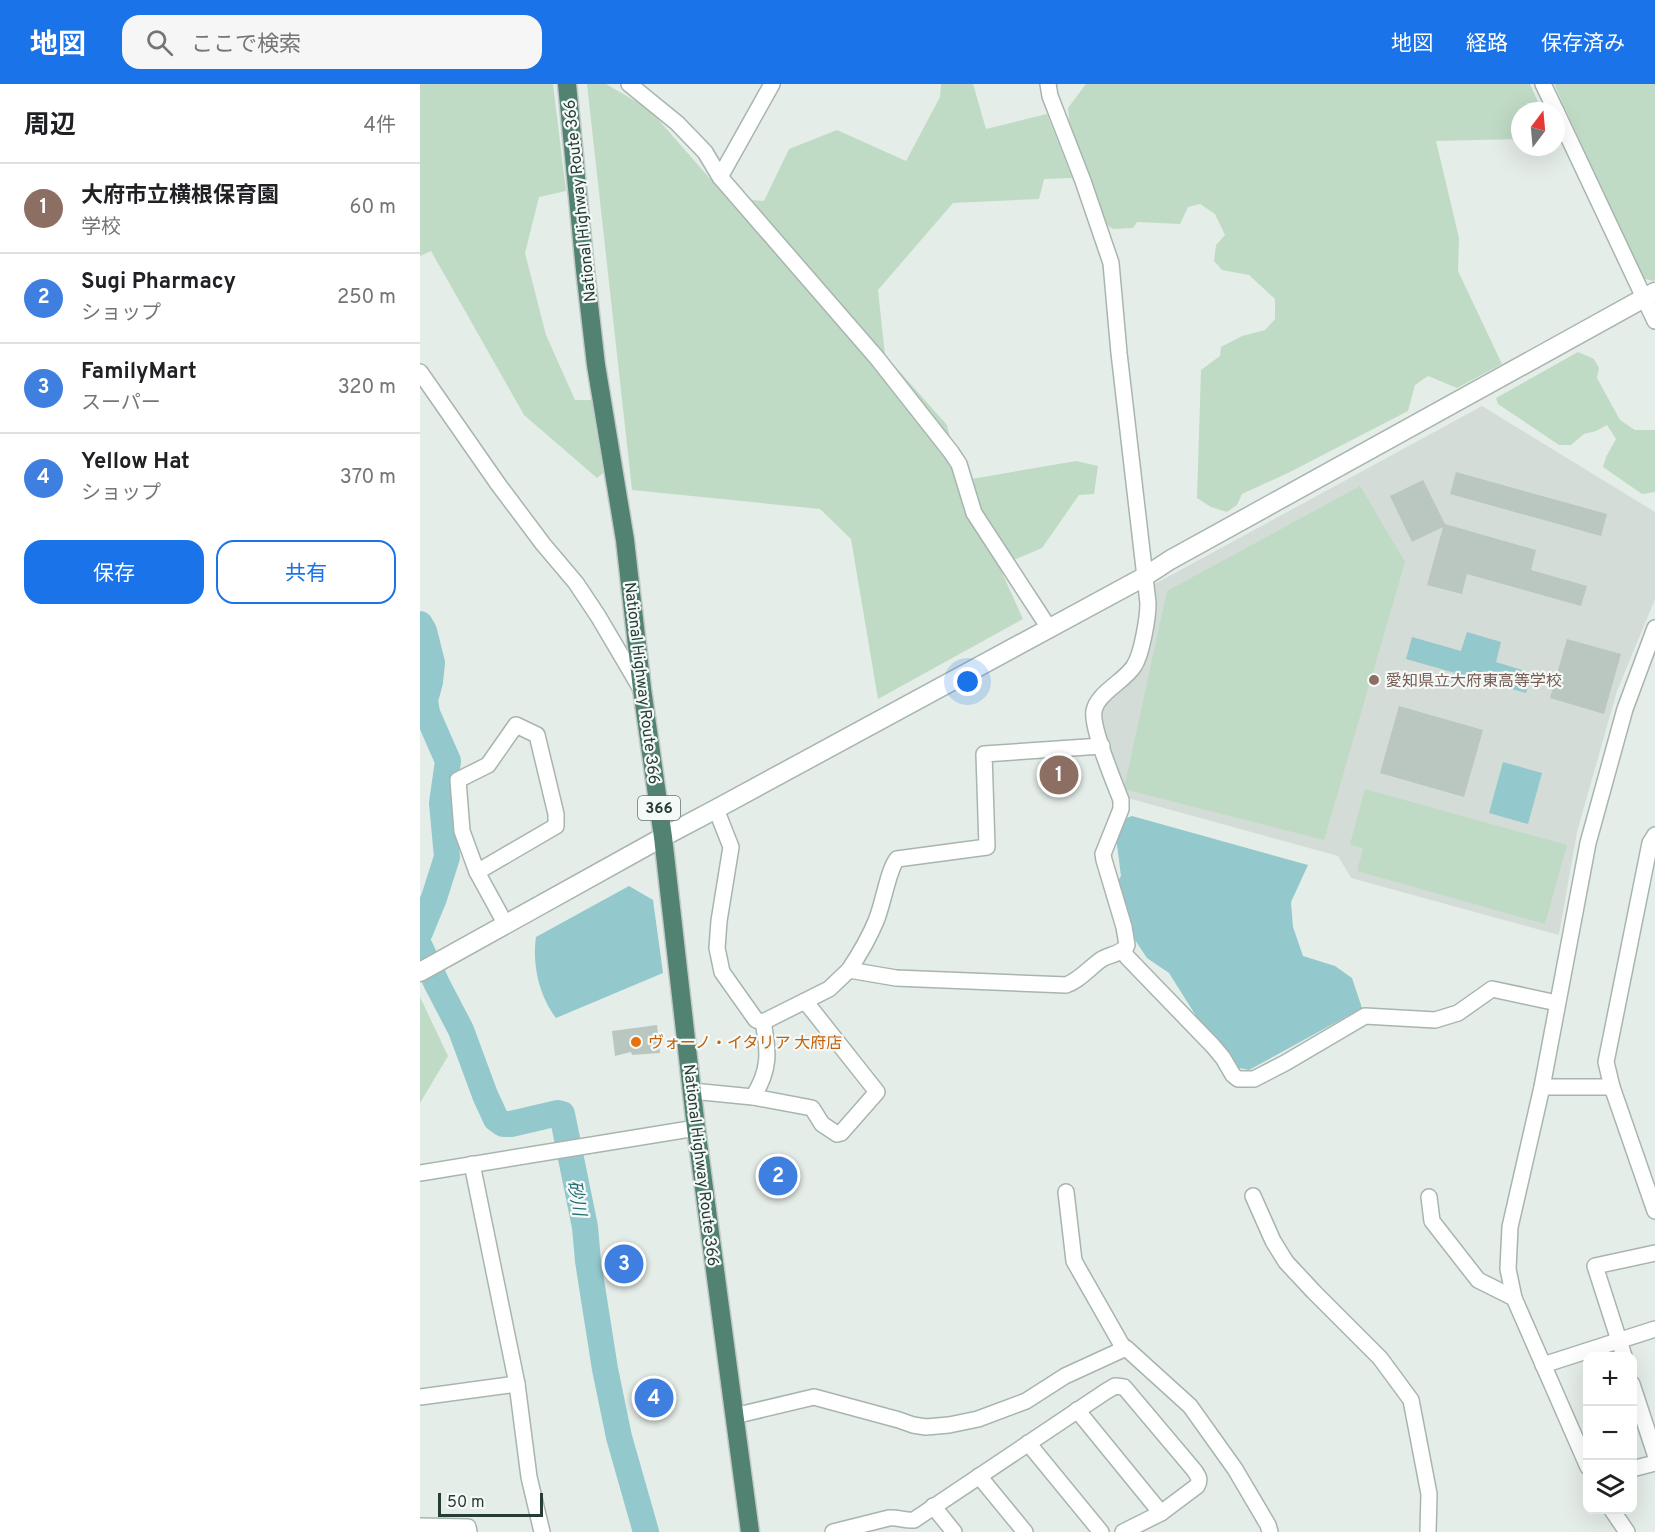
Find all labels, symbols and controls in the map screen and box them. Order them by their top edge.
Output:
search box [122,15,542,69]
icon: search [143,26,176,59]
text: 地図 [30,28,86,64]
text: 地図 [1391,31,1433,58]
text: 経路 [1466,31,1508,58]
text: 保存済み [1541,31,1625,58]
text: ここで検索 [191,32,301,59]
street label: National Highway Route 366 [560,99,602,303]
north arrow [1511,102,1565,156]
text: 周辺 [24,110,76,143]
text: 4件 [364,113,396,139]
text: 大府市立横根保育園 [81,183,279,210]
text: 1 [40,195,48,221]
text: 60 m [350,195,396,221]
text: 学校 [81,215,121,241]
text: Sugi Pharmacy [81,269,236,296]
text: 2 [37,285,50,311]
text: 250 m [337,285,396,311]
text: ショップ [81,301,161,327]
text: FamilyMart [81,359,197,386]
text: 3 [38,375,50,401]
text: 320 m [338,375,396,401]
text: スーパー [81,391,161,417]
text: Yellow Hat [81,449,190,476]
text: 4 [37,465,50,491]
text: 370 m [340,465,396,491]
text: ショップ [81,481,161,507]
button: 保存 [24,540,204,604]
button: 共有 [216,540,396,604]
street label: National Highway Route 366 [619,581,663,785]
your location [953,667,982,696]
place label: 愛知県立大府東高等学校 [1386,672,1562,692]
marker: 愛知県立大府東高等学校 [1367,673,1381,687]
pin: 1 [1040,752,1078,798]
road number: 366 [638,796,680,820]
place label: ヴォーノ・イタリア 大府店 [648,1034,842,1054]
marker: ヴォーノ・イタリア 大府店 [629,1035,643,1049]
street label: National Highway Route 366 [678,1063,722,1267]
pin: 2 [758,1154,798,1198]
water label: 砂川 [561,1179,590,1220]
pin: 3 [604,1242,644,1286]
map controls [1583,1352,1637,1514]
button: + [1583,1352,1637,1406]
pin: 4 [634,1376,674,1420]
button: − [1583,1406,1637,1460]
button: layers [1583,1460,1637,1514]
scale bar [438,1490,543,1518]
text: 50 m [447,1493,485,1513]

